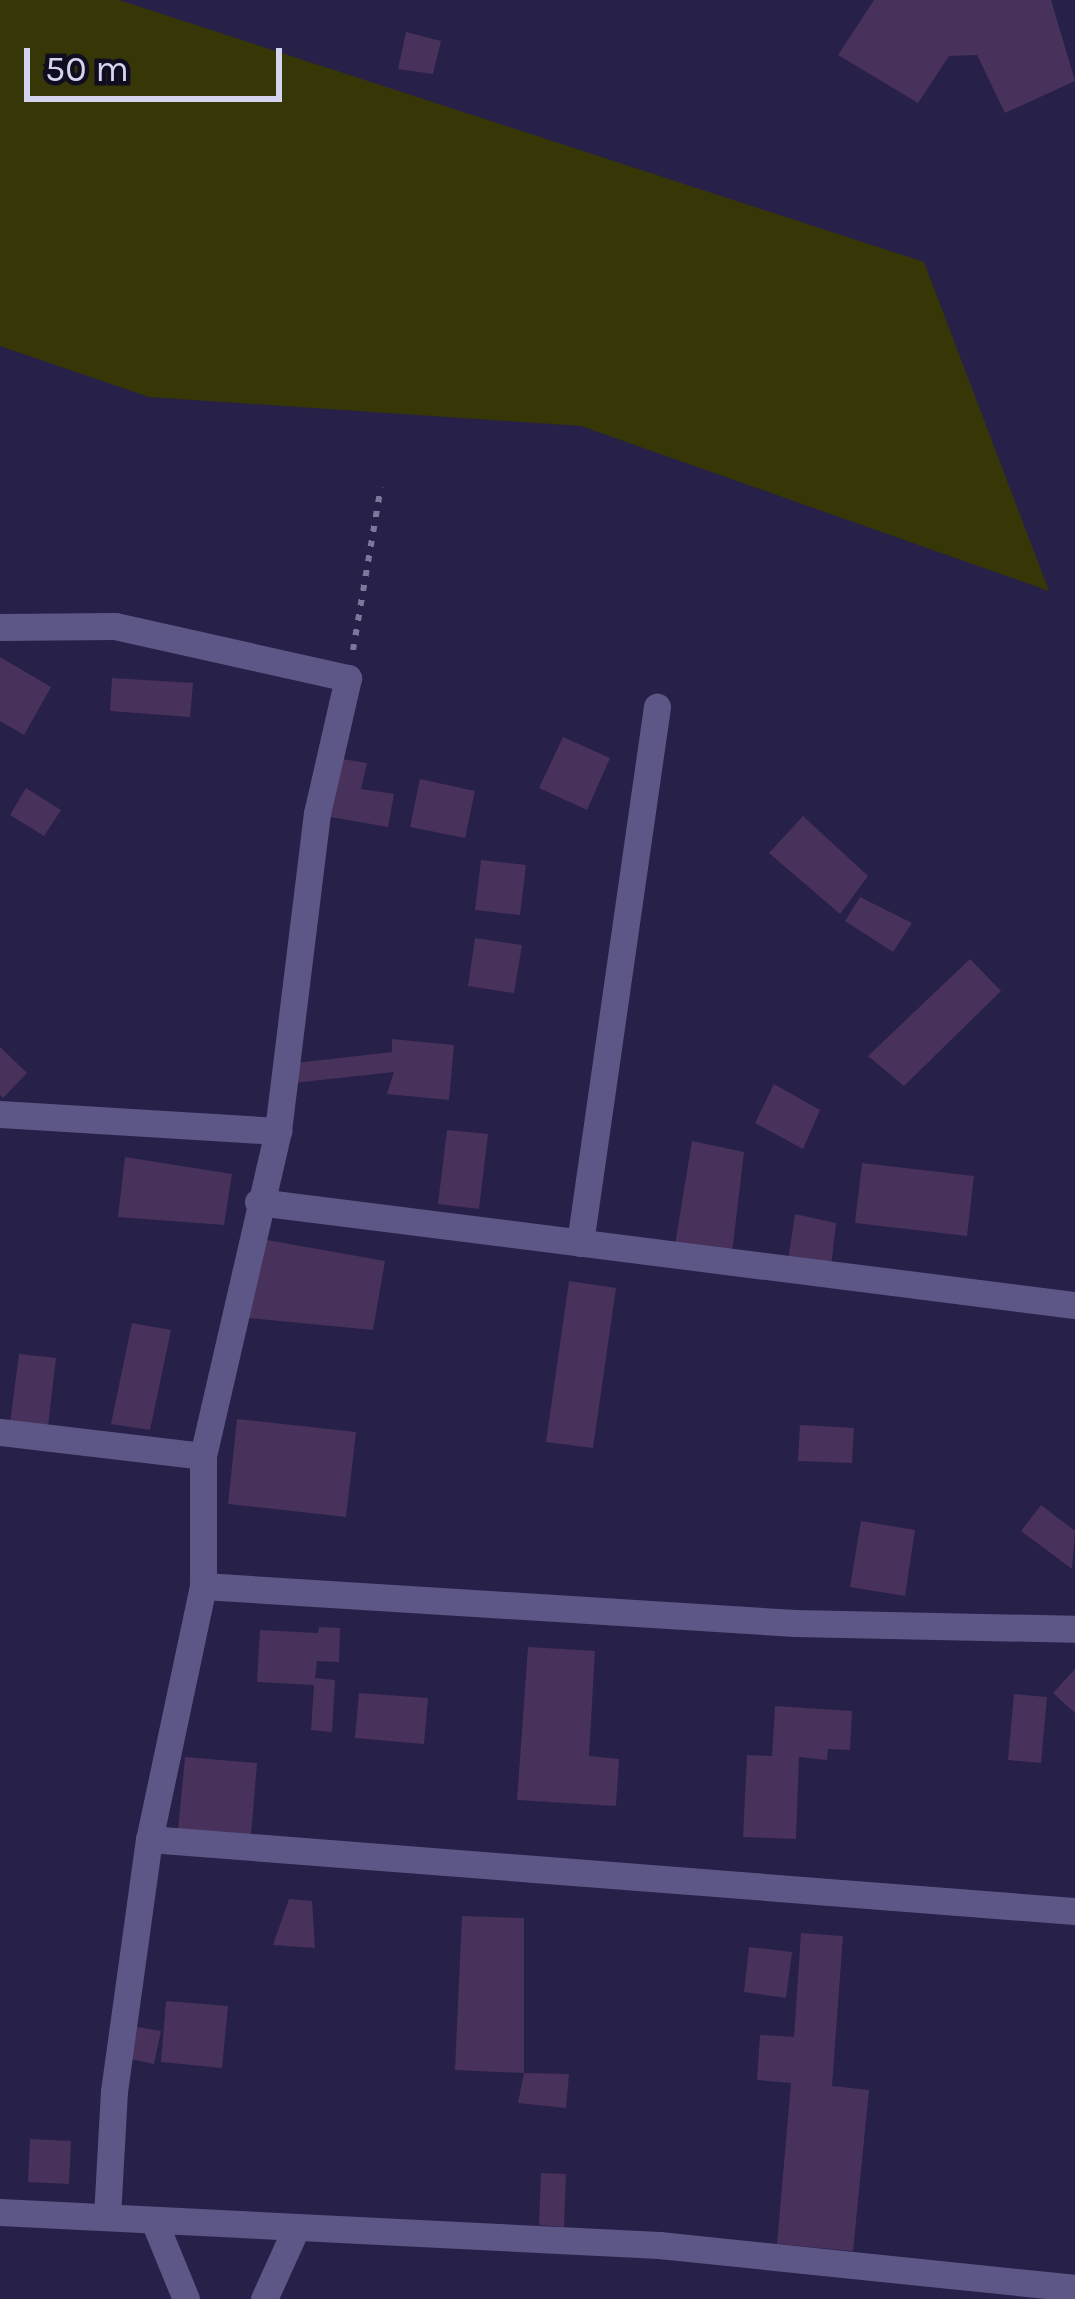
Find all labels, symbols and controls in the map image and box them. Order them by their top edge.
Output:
scale bar [30,24,288,98]
text: 50 m [45,48,129,90]

